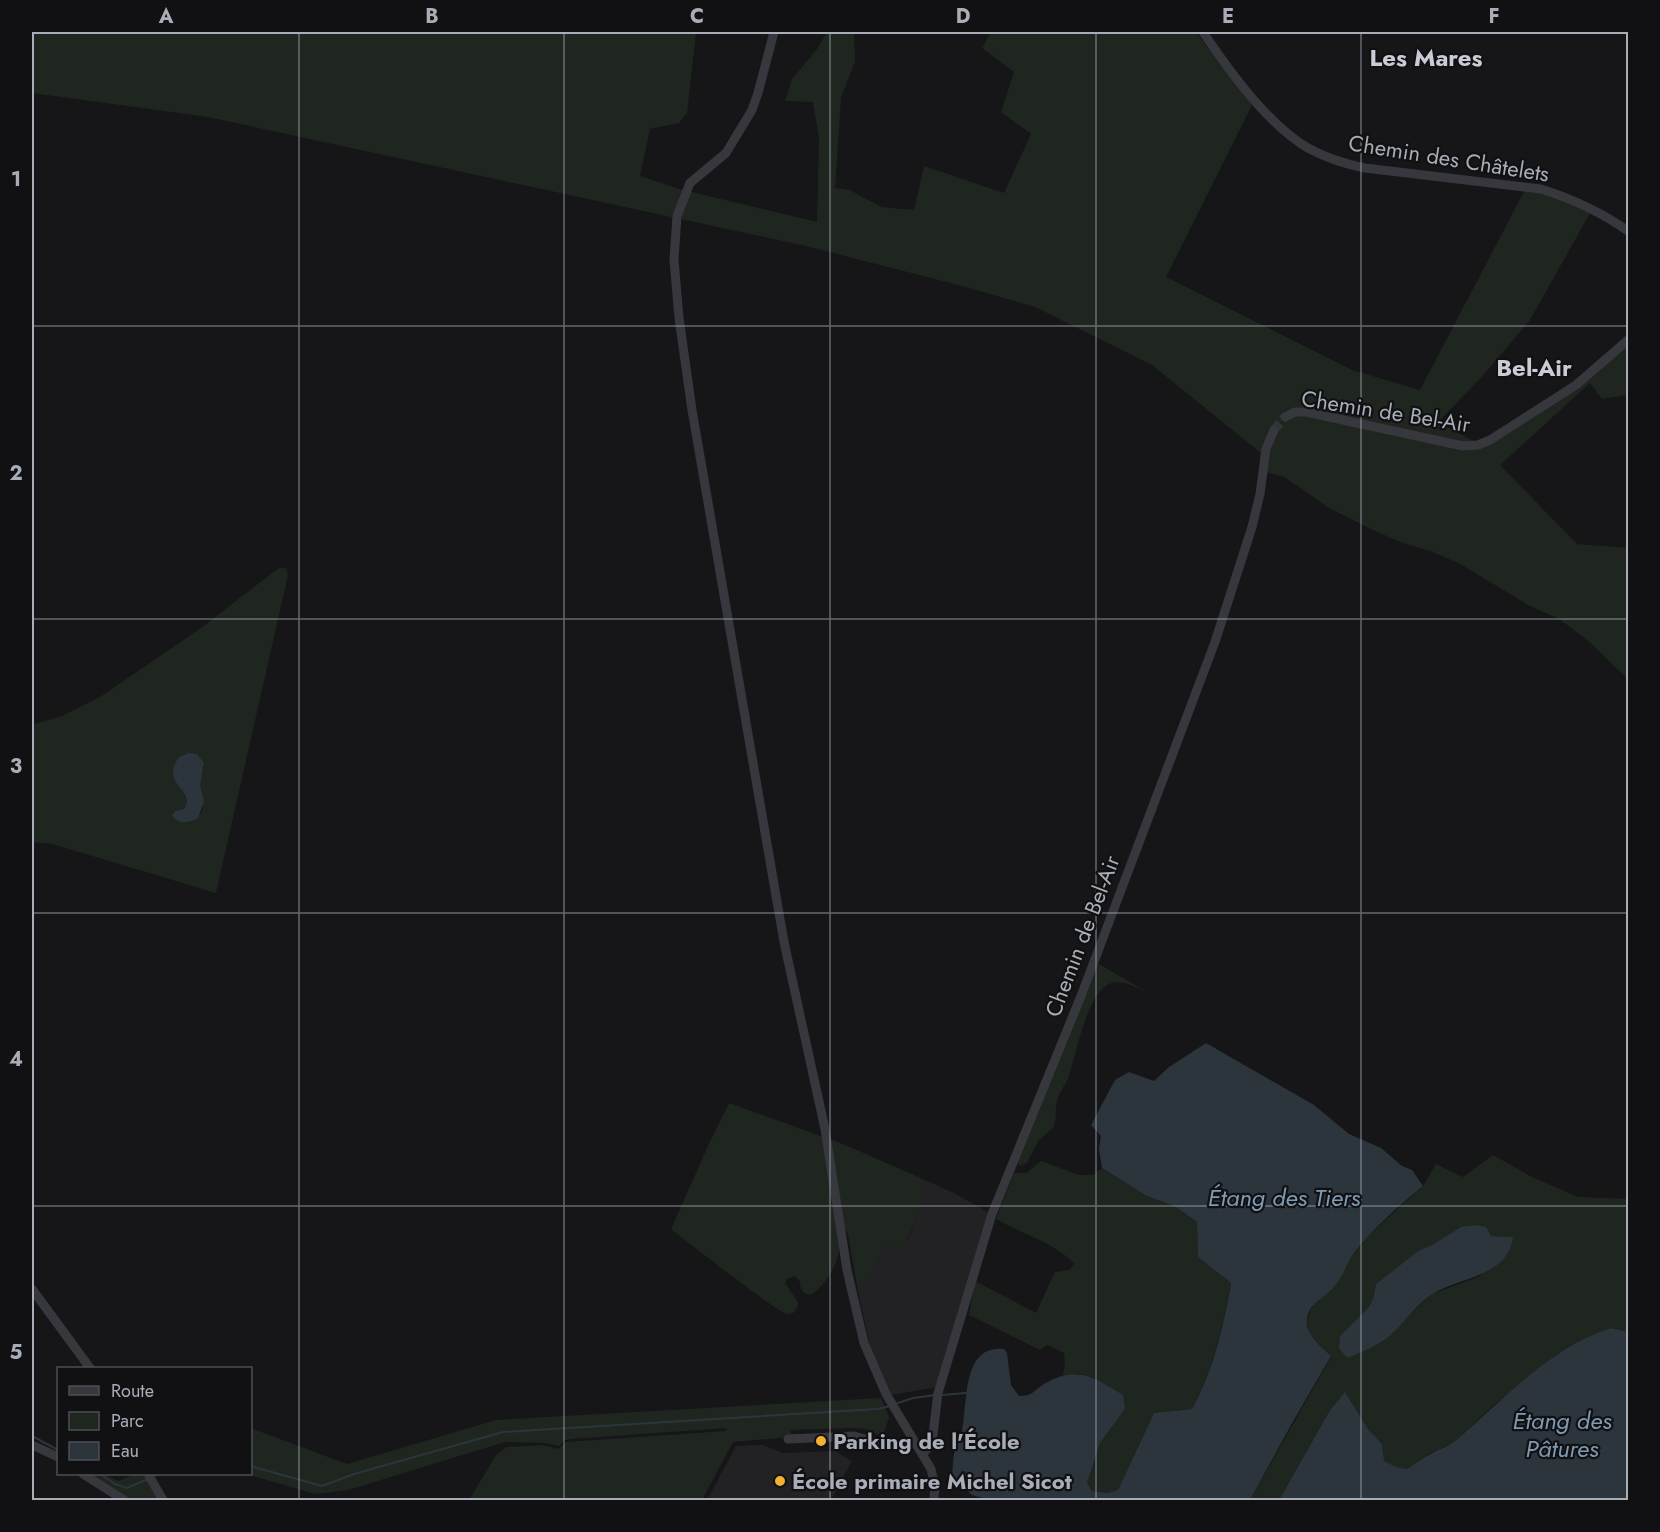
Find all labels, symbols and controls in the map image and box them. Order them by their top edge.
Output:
text: A [158,2,174,31]
text: B [425,2,439,31]
text: C [690,2,704,31]
text: D [956,2,970,31]
text: E [1222,2,1234,31]
text: F [1488,2,1500,31]
district label: Les Mares [1369,40,1483,75]
street label: Chemin des Châtelets [1346,126,1552,190]
text: 1 [11,165,21,194]
district label: Bel-Air [1496,350,1572,385]
street label: Chemin de Bel-Air [1299,382,1473,440]
text: 2 [9,459,23,488]
text: 3 [10,752,22,781]
street label: Chemin de Bel-Air [1037,850,1128,1021]
text: 4 [9,1045,23,1074]
water label: Étang des Tiers [1208,1180,1361,1215]
text: 5 [10,1338,23,1367]
legend [57,1367,252,1475]
text: Route [111,1378,154,1404]
water label: Étang des Pâtures [1512,1403,1612,1466]
text: Parc [111,1408,144,1434]
place label: Parking de l'École [833,1425,1020,1457]
marker: Parking de l'École [814,1434,828,1448]
text: Eau [111,1438,139,1464]
place label: École primaire Michel Sicot [792,1465,1072,1497]
marker: École primaire Michel Sicot [773,1474,787,1488]

